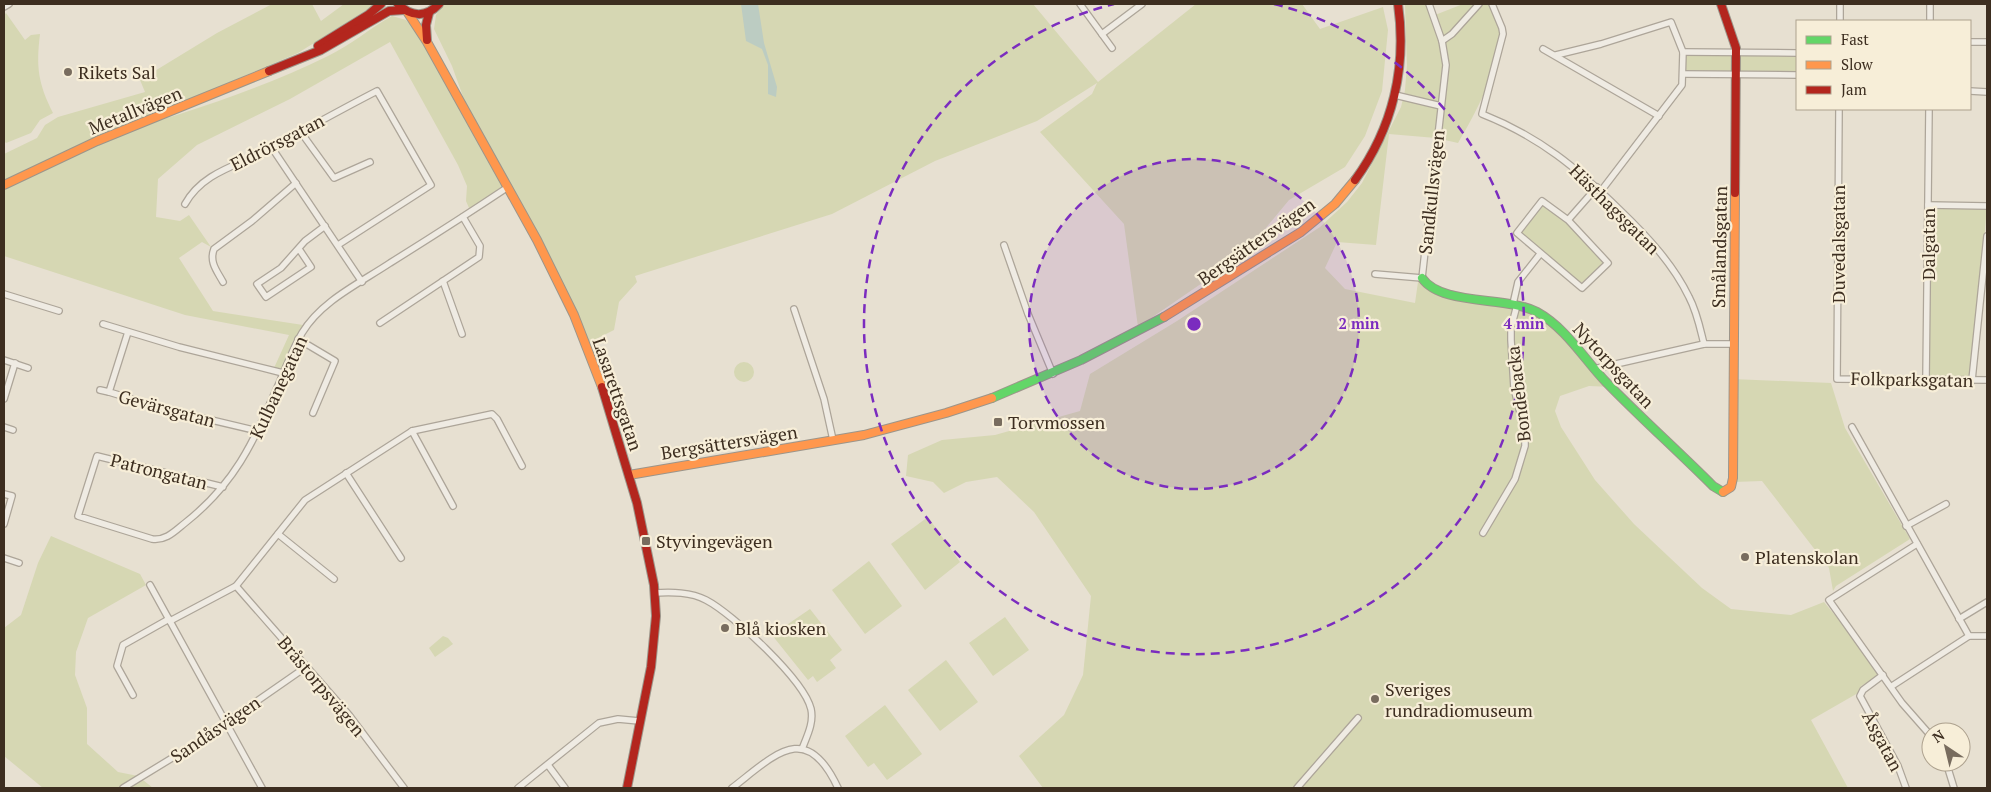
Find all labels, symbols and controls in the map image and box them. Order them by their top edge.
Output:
legend [1796,20,1971,110]
text: Fast [1841,29,1869,49]
text: Slow [1841,54,1874,74]
place label: Rikets Sal [78,60,156,84]
marker: Rikets Sal [62,66,74,78]
text: Jam [1841,79,1867,99]
street label: Metallvägen [85,80,186,140]
street label: Eldrörsgatan [226,108,328,176]
street label: Sandkullsvägen [1413,128,1450,255]
street label: Hästhagsgatan [1565,159,1666,260]
street label: Smålandsgatan [1706,185,1732,308]
street label: Duvedalsgatan [1826,185,1850,303]
street label: Bergsättersvägen [1193,191,1320,290]
street label: Dalgatan [1916,208,1940,280]
text: 2 min [1338,313,1380,333]
text: 4 min [1503,313,1545,333]
centre of rings [1185,315,1203,333]
street label: Nytorpsgatan [1568,317,1660,413]
street label: Kulbanegatan [244,331,312,442]
street label: Lasarettsgatan [587,334,649,454]
street label: Bondebacka [1500,345,1536,443]
street label: Folkparksgatan [1850,366,1974,392]
street label: Gevärsgatan [116,384,218,432]
place label: Torvmossen [1008,410,1105,434]
marker: Torvmossen [992,416,1004,428]
street label: Bergsättersvägen [659,419,799,465]
street label: Patrongatan [108,447,210,495]
place label: Styvingevägen [656,529,773,553]
marker: Styvingevägen [640,535,652,547]
place label: Platenskolan [1755,545,1859,569]
marker: Platenskolan [1739,551,1751,563]
place label: Blå kiosken [735,616,827,640]
marker: Blå kiosken [719,622,731,634]
street label: Bråstorpsvägen [273,631,371,741]
place label: Sveriges rundradiomuseum [1385,677,1533,722]
street label: Sandåsvägen [165,690,265,768]
marker: Sveriges rundradiomuseum [1369,693,1381,705]
street label: Åsgatan [1857,707,1909,776]
north arrow [1921,722,1971,772]
text: N [1928,725,1948,747]

